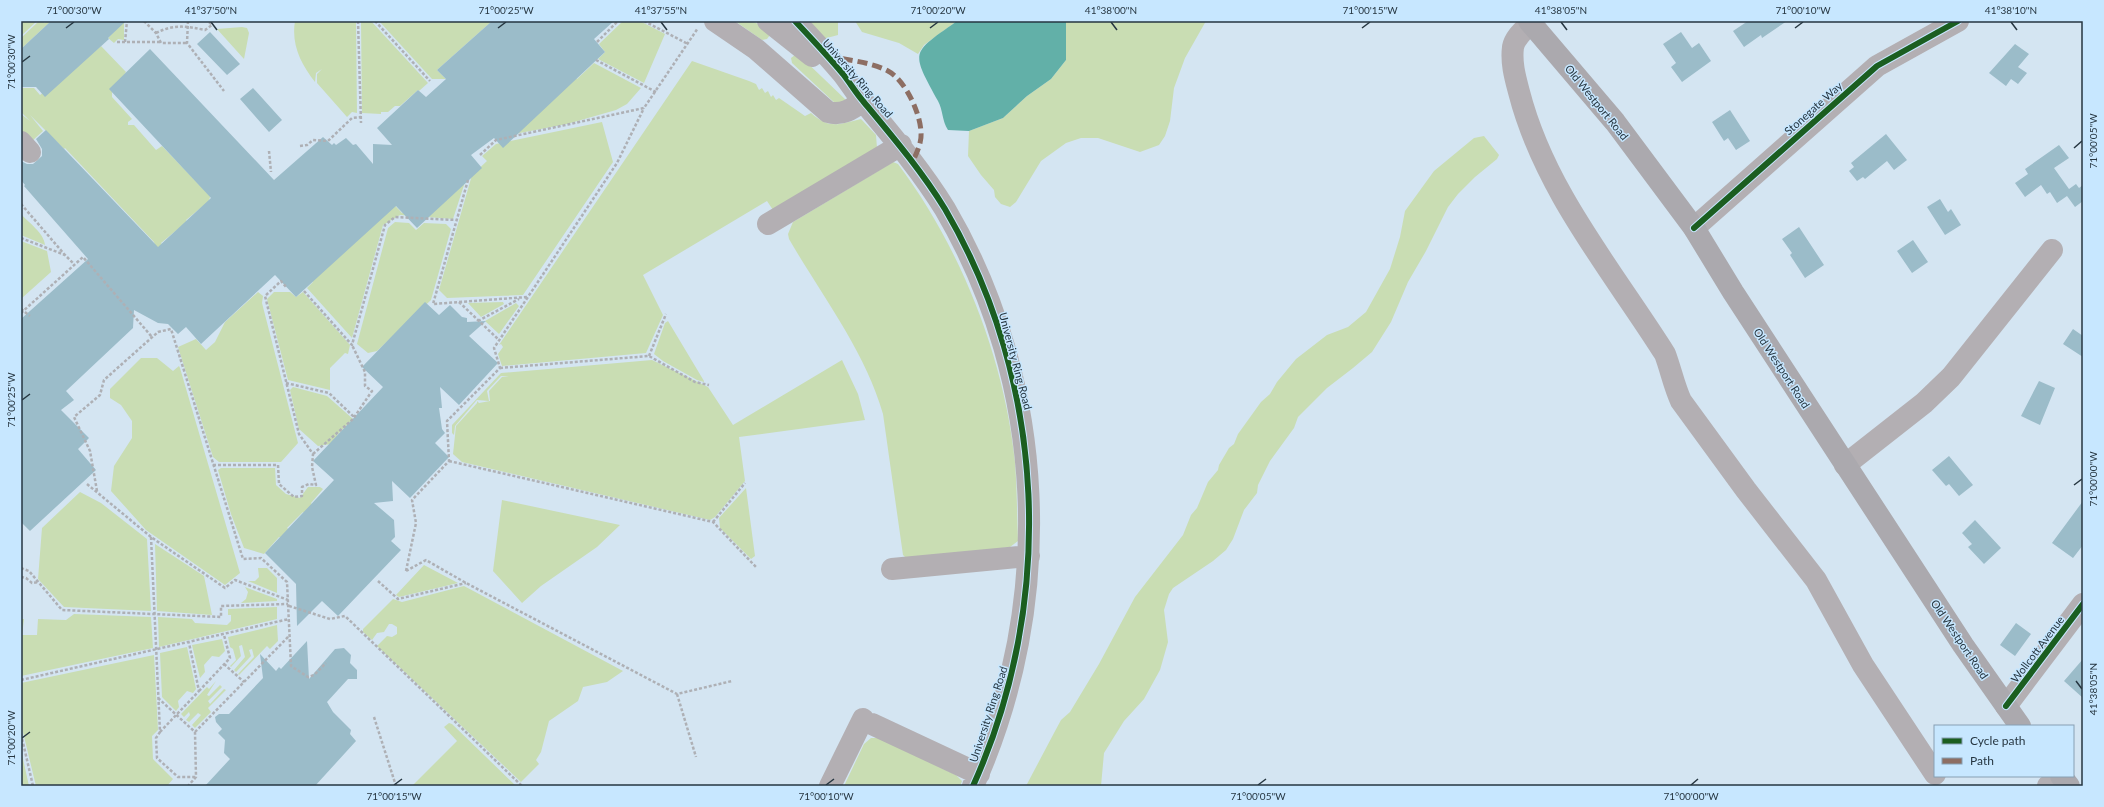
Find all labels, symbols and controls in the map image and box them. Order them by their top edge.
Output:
text: 71°00'30"W [46,4,102,16]
text: 41°37'50"N [185,4,237,16]
text: 71°00'25"W [478,4,534,16]
text: 41°37'55"N [635,4,687,16]
text: 71°00'20"W [910,4,966,16]
text: 41°38'00"N [1085,4,1137,16]
text: 71°00'15"W [1342,4,1398,16]
text: 41°38'05"N [1535,4,1587,16]
text: 71°00'10"W [1775,4,1831,16]
text: 41°38'10"N [1985,4,2037,16]
text: 71°00'30"W [5,34,17,90]
street label: University Ring Road [820,36,896,120]
street label: Old Westport Road [1563,62,1631,142]
street label: Stonegate Way [1781,78,1845,137]
text: 71°00'05"W [2087,113,2099,169]
street label: University Ring Road [997,311,1035,411]
street label: Old Westport Road [1751,325,1813,411]
text: 71°00'25"W [5,372,17,428]
text: 71°00'00"W [2087,451,2099,507]
street label: Old Westport Road [1929,597,1991,681]
street label: Wollcott Avenue [2008,613,2066,685]
text: 41°38'05"N [2087,663,2099,715]
street label: University Ring Road [966,664,1010,764]
text: 71°00'20"W [5,710,17,766]
legend [1934,725,2074,777]
text: Cycle path [1970,733,2025,748]
text: Path [1970,753,1994,768]
text: 71°00'15"W [366,790,422,802]
text: 71°00'10"W [798,790,854,802]
text: 71°00'05"W [1230,790,1286,802]
text: 71°00'00"W [1663,790,1719,802]

